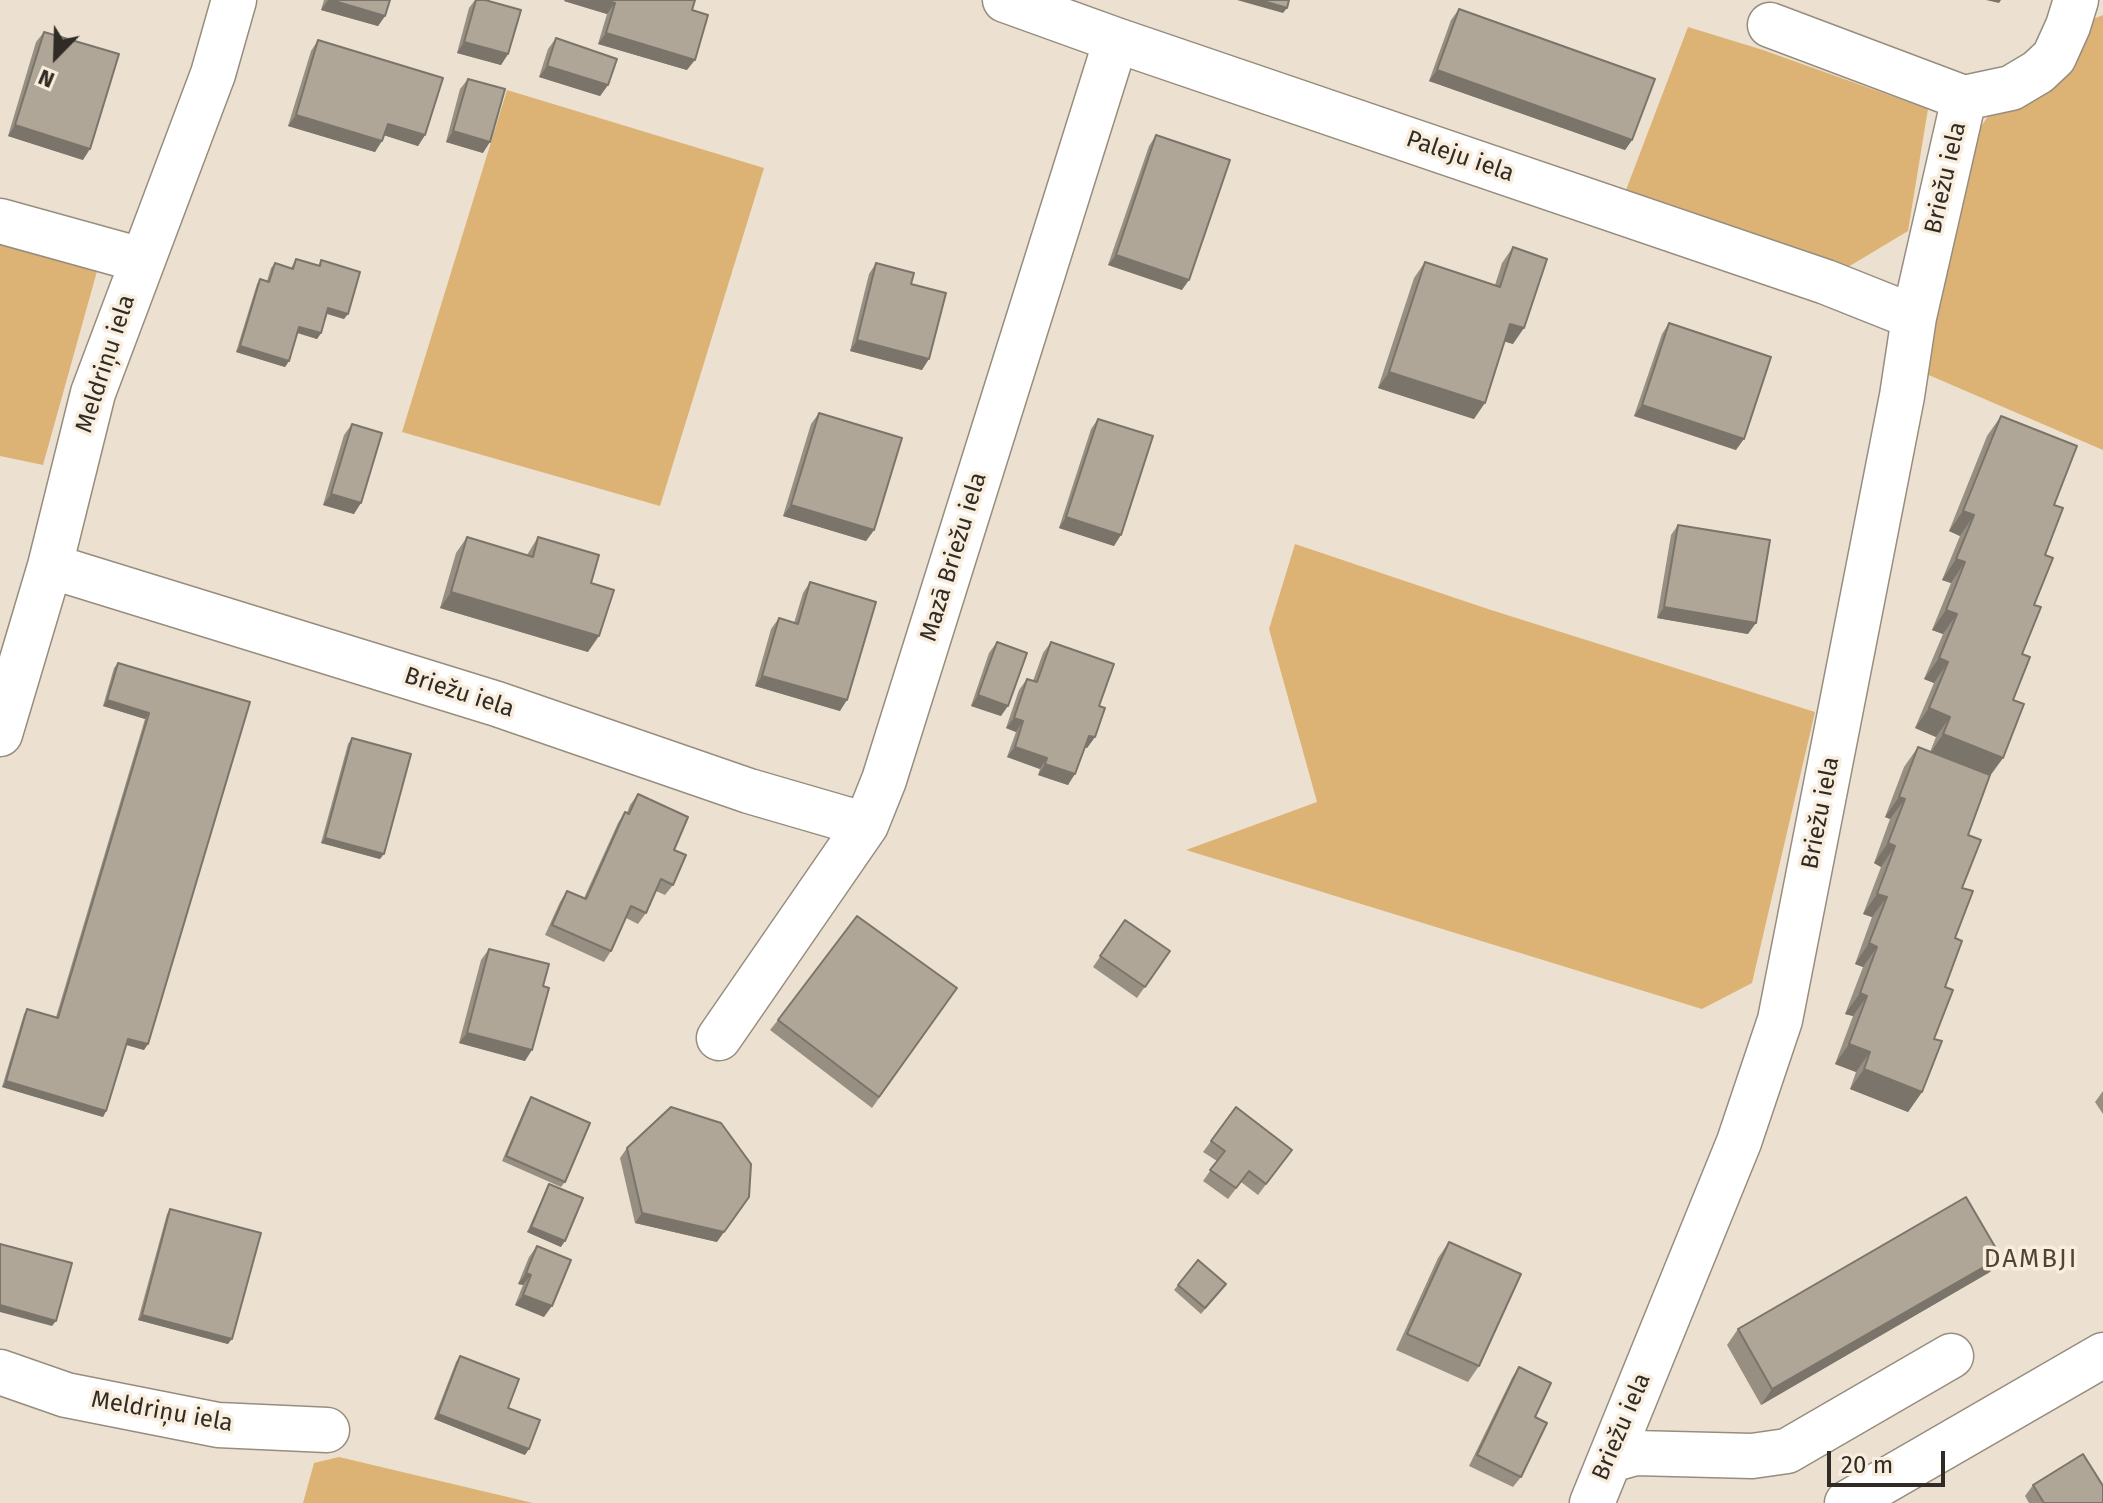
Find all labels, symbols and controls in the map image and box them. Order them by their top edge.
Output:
north arrow [16,16,96,96]
text: N [34,63,58,94]
street label: Briežu iela [1919,119,1973,237]
street label: Paleju iela [1402,125,1518,189]
street label: Meldriņu iela [70,291,142,437]
street label: Mazā Briežu iela [915,469,993,645]
street label: Briežu iela [400,662,518,724]
street label: Briežu iela [1796,754,1846,872]
district label: DAMBJI [1984,1244,2078,1276]
street label: Briežu iela [1586,1369,1658,1485]
street label: Meldriņu iela [89,1385,235,1439]
scale bar [1831,1435,1949,1485]
text: 20 m [1841,1451,1893,1479]

